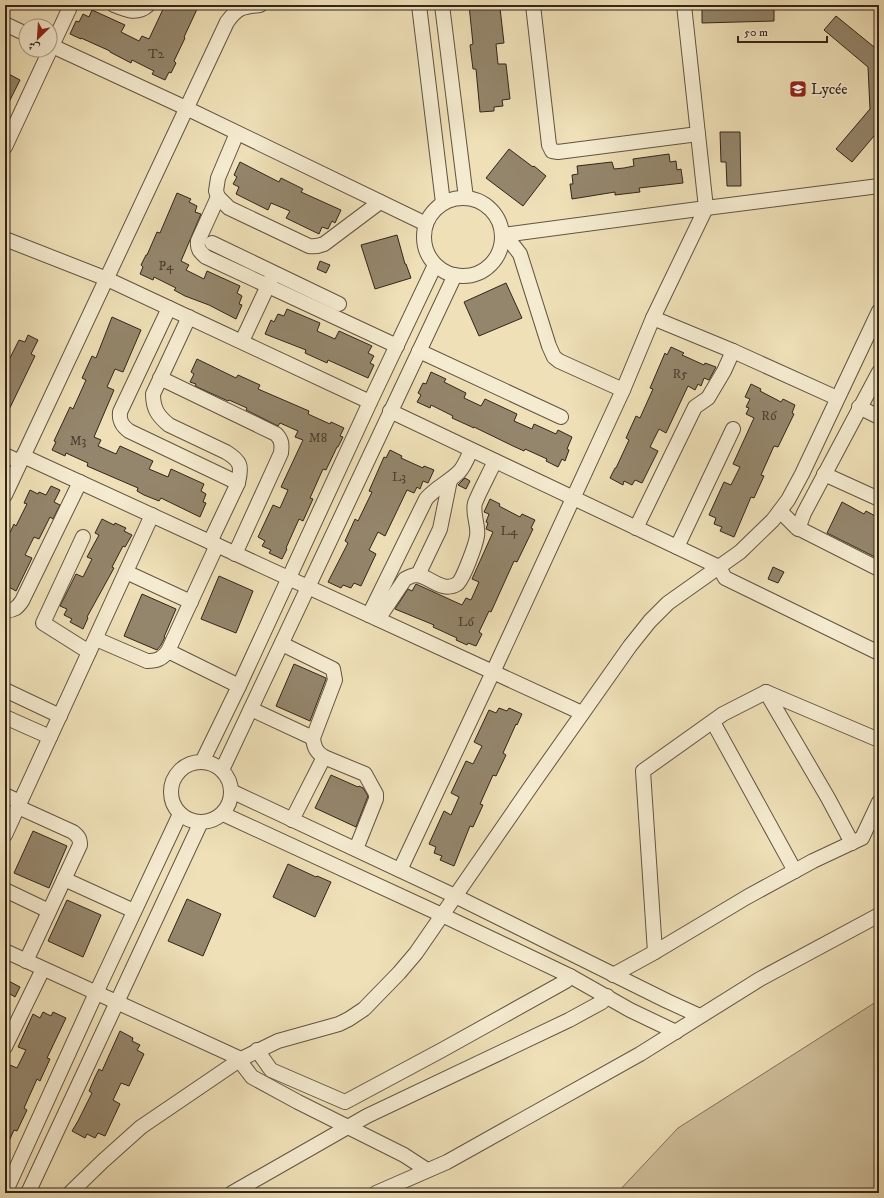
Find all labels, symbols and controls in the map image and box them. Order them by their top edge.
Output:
north arrow [18,18,58,58]
scale bar [738,18,827,44]
text: 50 m [744,25,768,40]
text: ش [26,37,42,55]
house number: T2 [148,46,165,62]
school or university icon: Lycée [788,79,808,99]
place label: Lycée [811,80,848,99]
house number: P4 [158,258,174,274]
house number: R5 [672,366,688,382]
house number: R6 [761,408,778,424]
house number: M8 [309,430,327,446]
house number: M3 [70,433,87,449]
house number: L3 [392,469,406,485]
house number: L4 [501,523,518,539]
house number: L6 [458,614,475,630]

